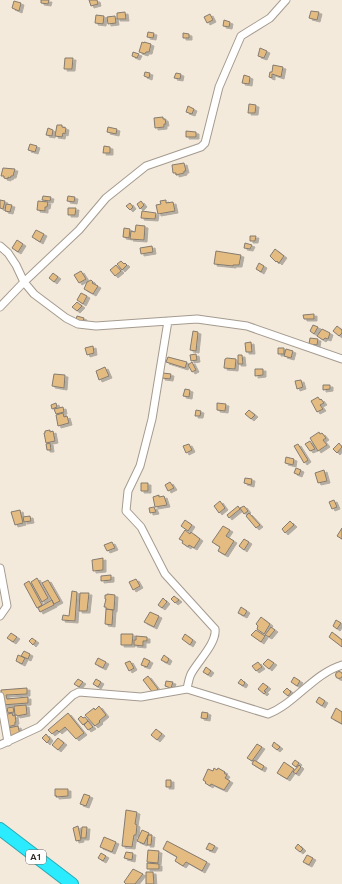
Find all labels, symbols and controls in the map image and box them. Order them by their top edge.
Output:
road number: A1 [26,850,46,864]

